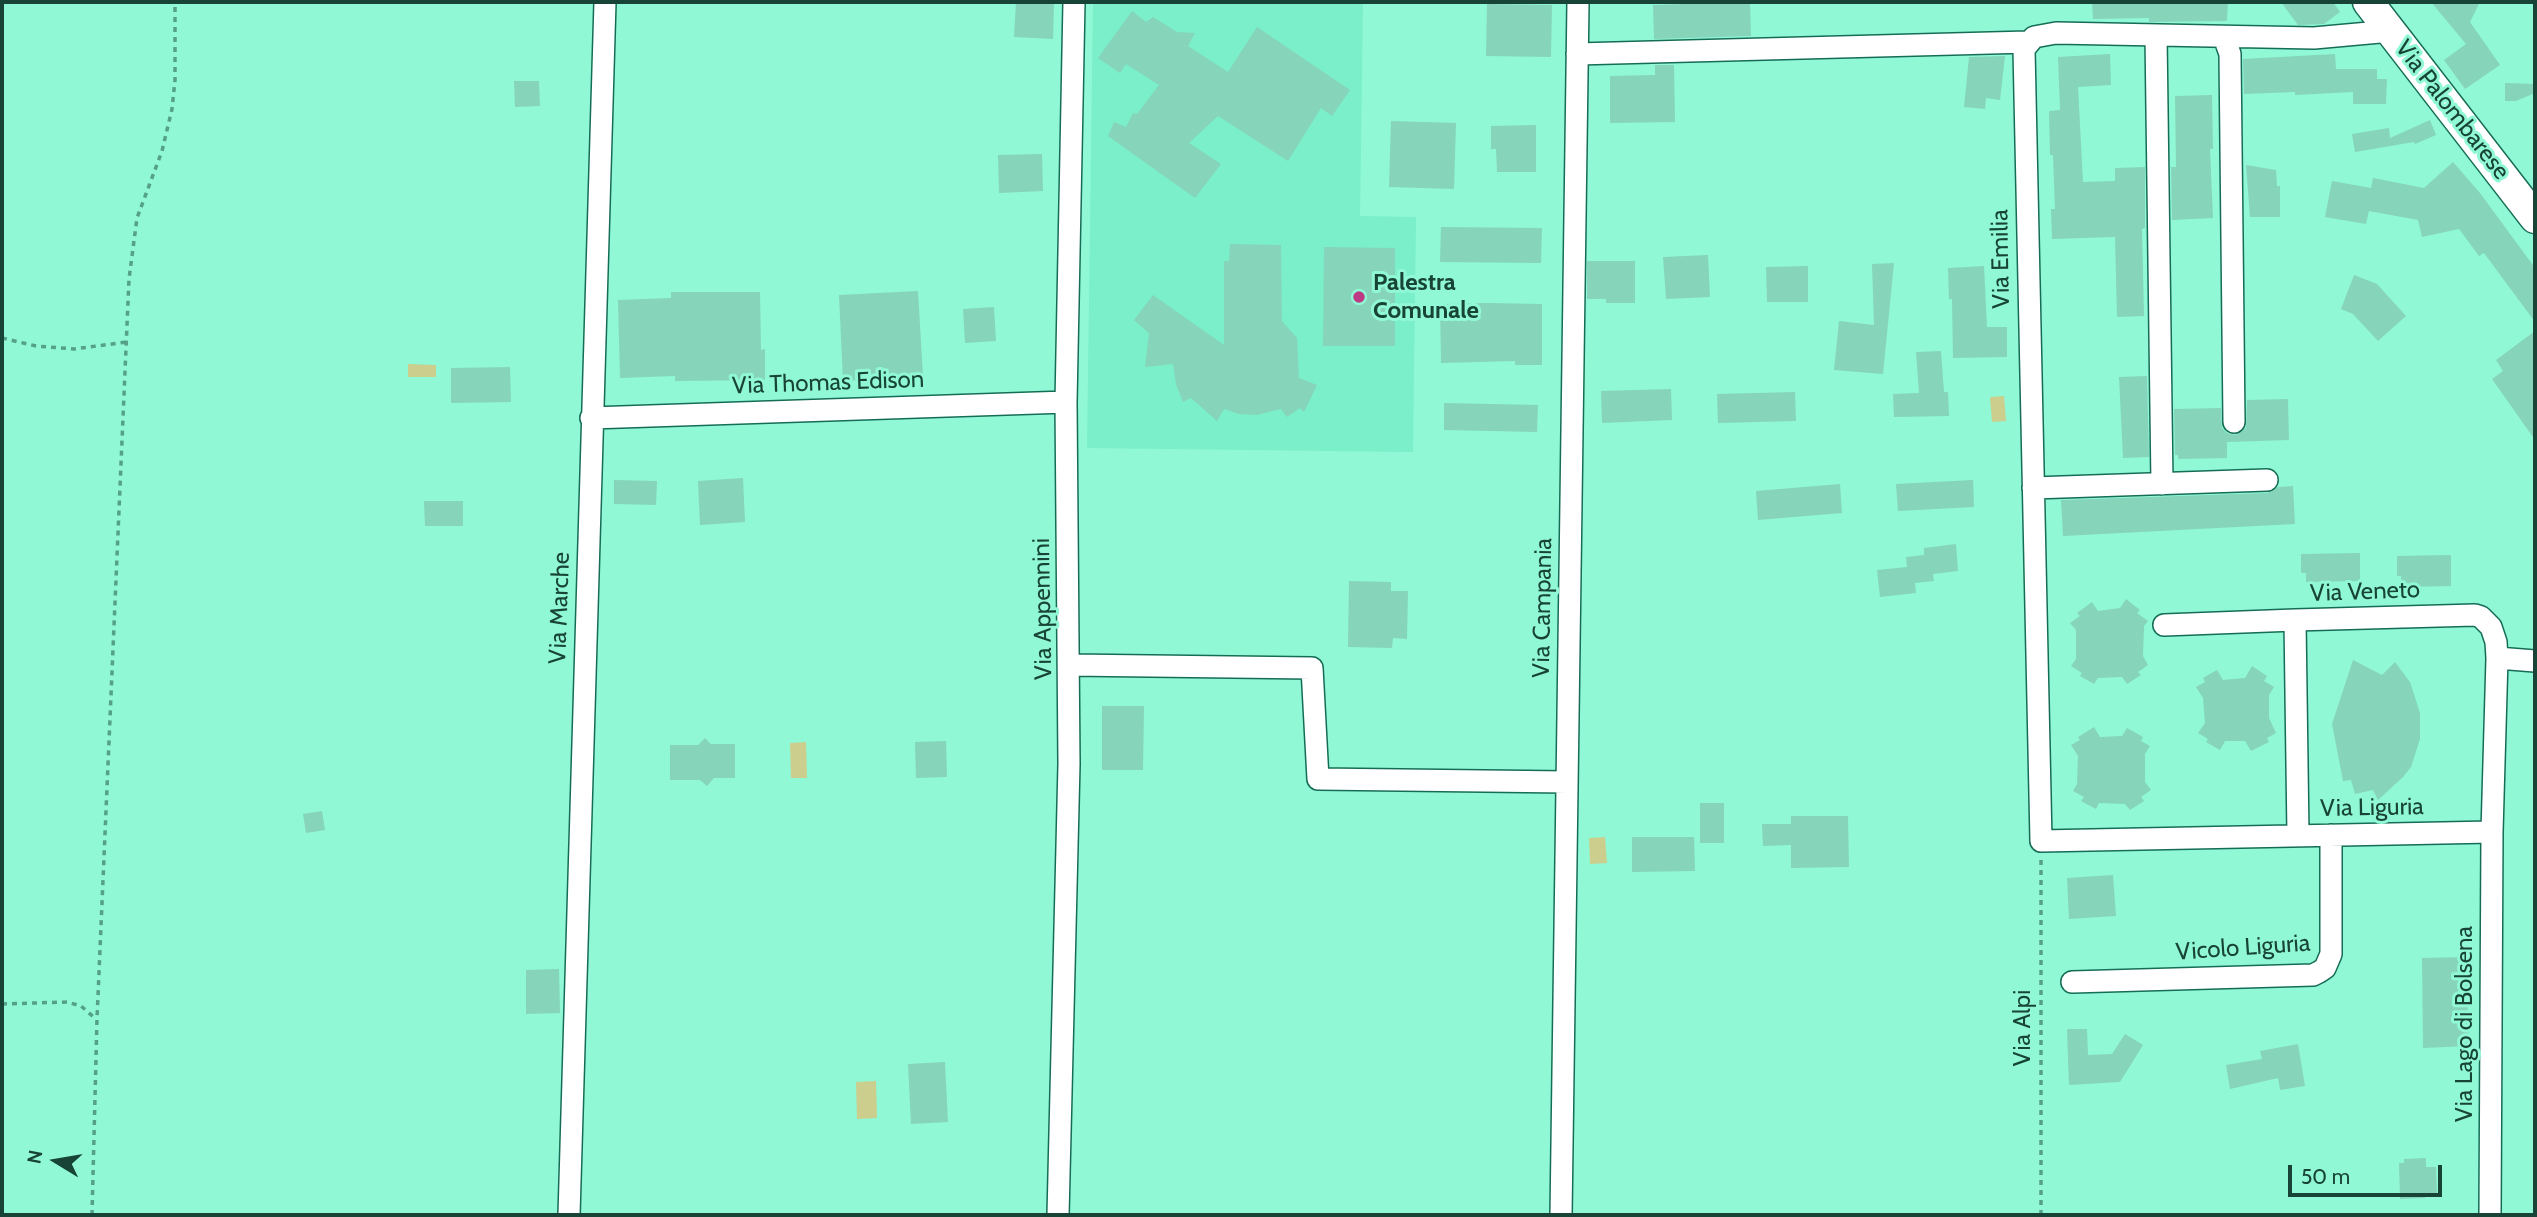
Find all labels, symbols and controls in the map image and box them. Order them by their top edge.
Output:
street label: Via Palombarese [2389,35,2515,185]
street label: Via Emilia [1986,209,2016,309]
place label: Palestra Comunale [1373,269,1479,325]
marker: Palestra Comunale [1351,289,1367,305]
street label: Via Thomas Edison [731,365,925,401]
street label: Via Appennini [1027,538,1059,680]
street label: Via Campania [1527,538,1559,678]
street label: Via Marche [544,552,576,664]
street label: Via Veneto [2309,576,2421,608]
street label: Via Liguria [2320,793,2424,823]
street label: Via Lago di Bolsena [2451,926,2479,1122]
street label: Vicolo Liguria [2175,929,2311,967]
street label: Via Alpi [2009,990,2037,1066]
north arrow [21,1126,91,1196]
text: N [22,1148,47,1166]
scale bar [2292,1150,2446,1194]
text: 50 m [2301,1164,2350,1189]

